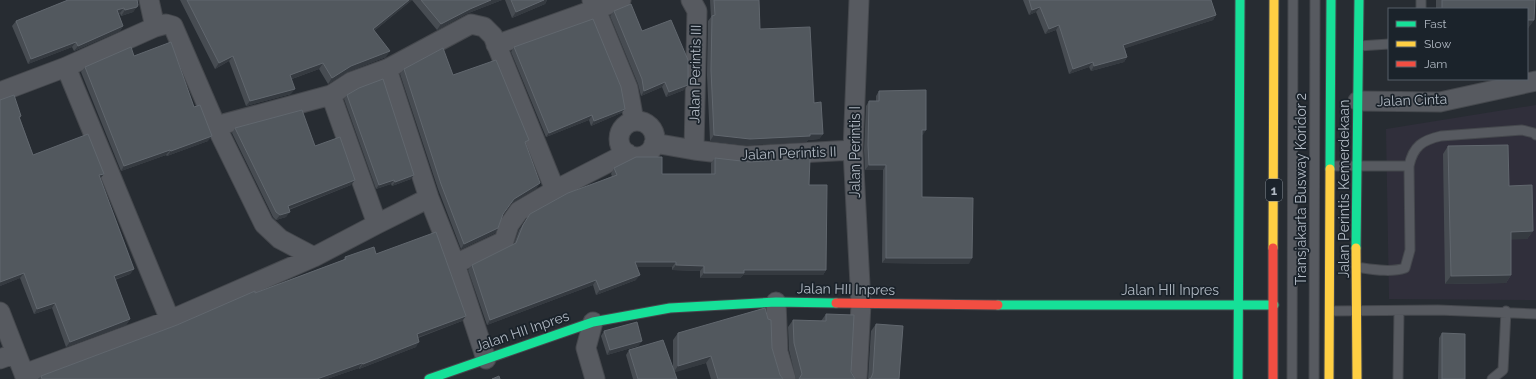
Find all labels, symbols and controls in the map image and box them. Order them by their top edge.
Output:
legend [1388,8,1528,80]
text: Fast [1424,17,1447,31]
street label: Jalan Perintis III [686,24,704,124]
text: Slow [1424,37,1451,51]
text: Jam [1424,57,1447,71]
street label: Jalan Cinta [1377,91,1447,109]
street label: Transjakarta Busway Koridor 2 [1293,93,1309,285]
street label: Jalan Perintis Kemerdekaan [1336,100,1352,278]
street label: Jalan Perintis I [847,106,863,198]
street label: Jalan Perintis II [741,143,837,163]
road number: 1 [1266,179,1282,201]
street label: Jalan HII Inpres [797,280,895,298]
street label: Jalan HII Inpres [1121,282,1219,298]
street label: Jalan HII Inpres [473,307,571,355]

